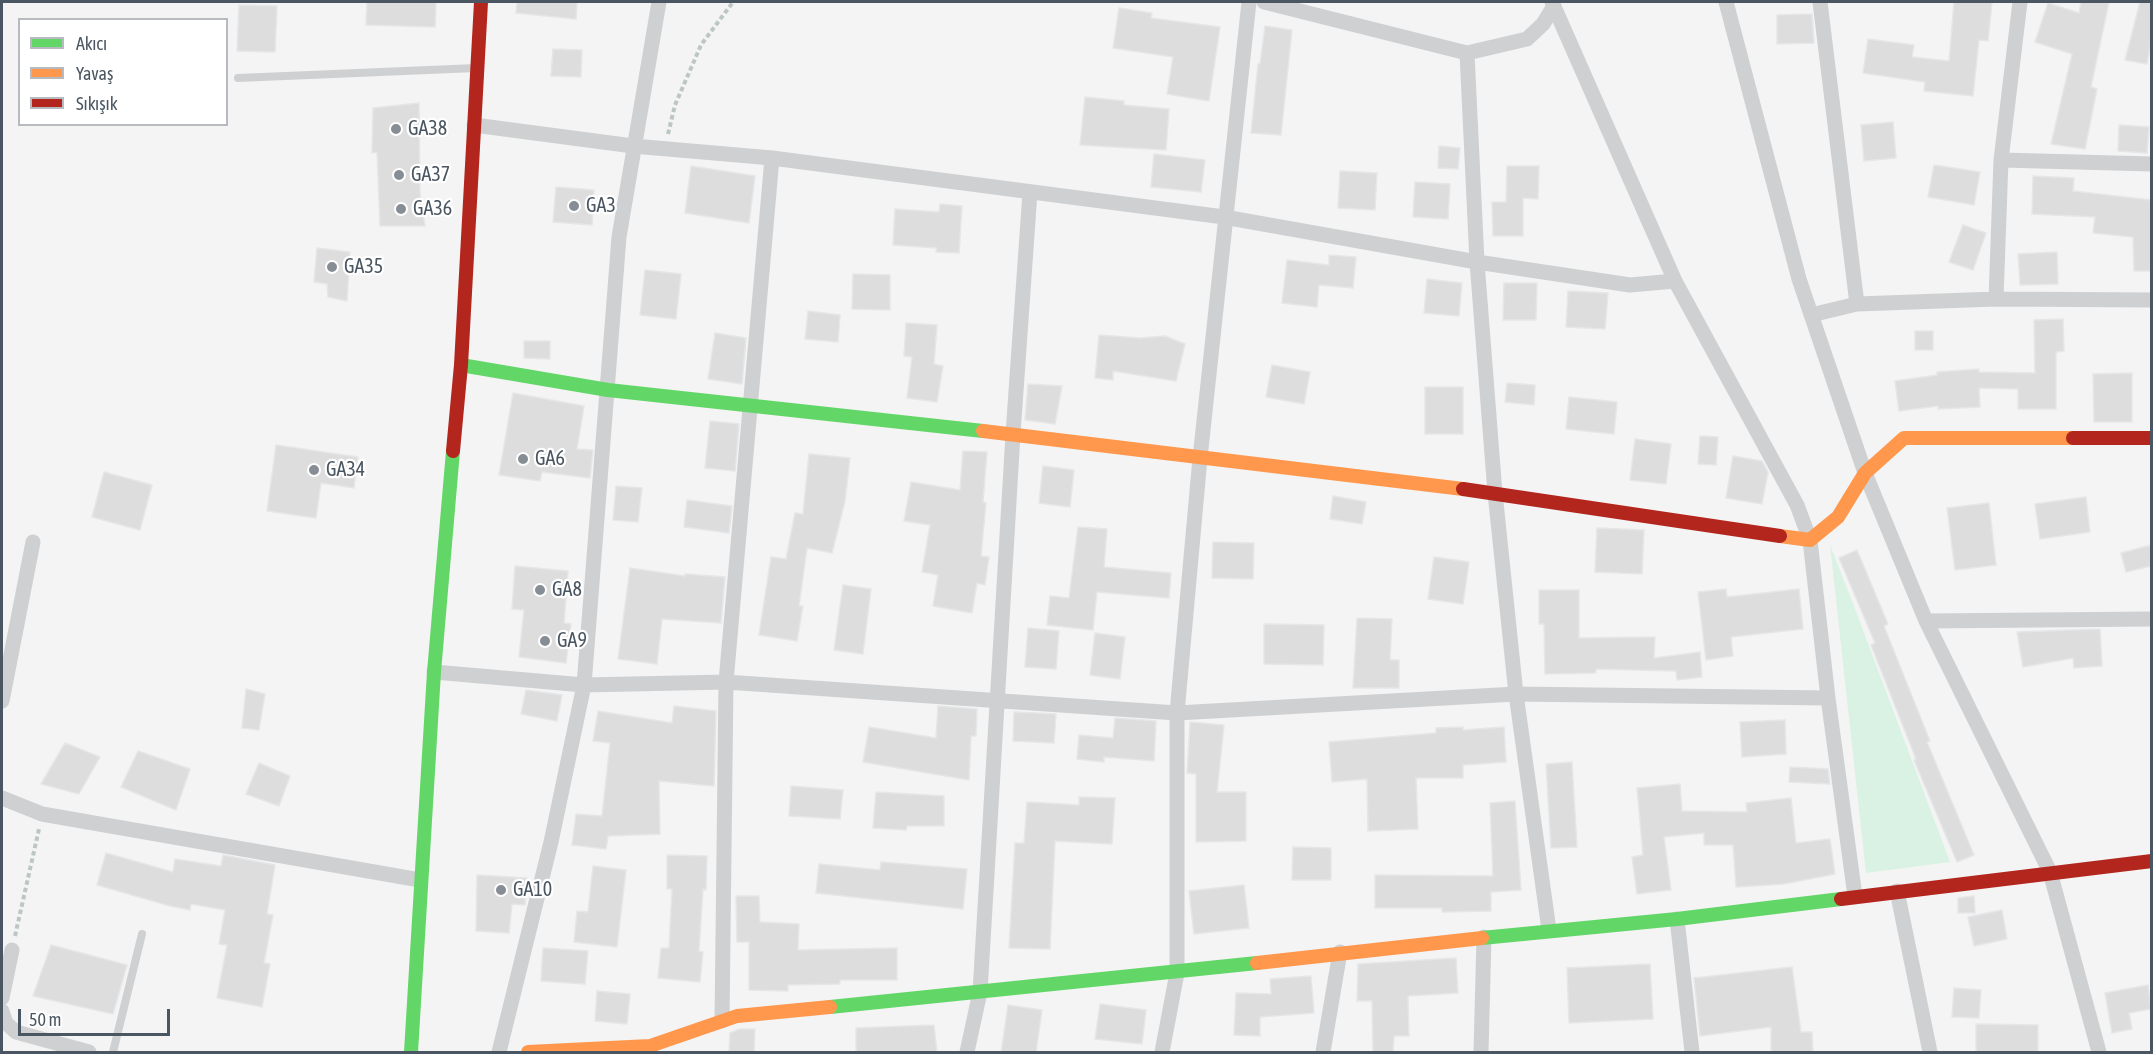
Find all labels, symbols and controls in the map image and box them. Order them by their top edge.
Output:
legend [18,18,228,126]
text: Akıcı [76,33,107,54]
text: Yavaş [76,63,113,84]
text: Sıkışık [76,93,118,114]
place label: GA38 [408,117,447,141]
marker: GA38 [389,122,403,136]
place label: GA37 [411,163,450,187]
marker: GA37 [392,168,406,182]
place label: GA3 [586,194,616,218]
place label: GA36 [413,197,452,221]
marker: GA3 [567,199,581,213]
marker: GA36 [394,202,408,216]
place label: GA35 [344,255,383,279]
marker: GA35 [325,260,339,274]
place label: GA6 [535,447,565,471]
marker: GA6 [516,452,530,466]
place label: GA34 [326,458,365,482]
marker: GA34 [307,463,321,477]
place label: GA8 [552,578,582,602]
marker: GA8 [533,583,547,597]
place label: GA9 [557,629,587,653]
marker: GA9 [538,634,552,648]
place label: GA10 [513,878,552,902]
marker: GA10 [494,883,508,897]
scale bar [21,997,172,1035]
text: 50 m [29,1009,61,1030]

